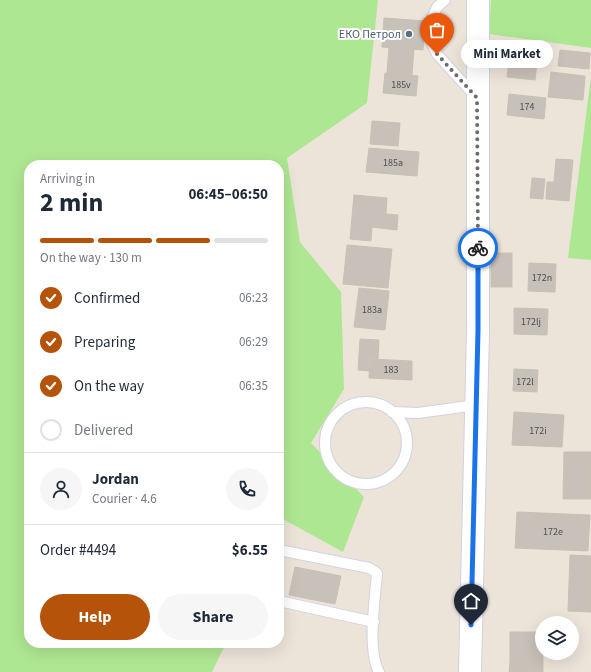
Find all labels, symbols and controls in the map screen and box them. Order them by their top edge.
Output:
pin [420,13,454,54]
icon: bag [426,19,448,41]
place label: ЕКО Петрол [339,26,401,43]
marker: ЕКО Петрол [404,29,414,39]
callout: Mini Market [461,40,553,68]
text: Mini Market [473,45,541,63]
house number: 185v [391,78,411,92]
house number: 174 [520,100,534,114]
house number: 185a [383,156,403,170]
text: Arriving in [40,170,95,188]
text: 2 min [40,184,103,221]
text: 06:45–06:50 [188,184,268,205]
courier [458,228,498,268]
icon: bike [467,237,489,259]
text: On the way · 130 m [40,249,142,267]
house number: 172n [532,271,552,285]
icon: check [40,287,62,309]
text: Confirmed [74,288,140,309]
text: 06:23 [239,289,268,307]
house number: 183a [362,303,382,317]
house number: 172lj [521,315,541,329]
icon: check [40,331,62,353]
text: Preparing [74,332,135,353]
text: 06:29 [239,333,268,351]
house number: 183 [384,363,398,377]
icon: check [40,375,62,397]
house number: 172l [516,375,534,389]
text: On the way [74,376,144,397]
text: 06:35 [239,377,268,395]
text: Delivered [74,420,133,441]
house number: 172i [529,424,547,438]
button: person [40,468,82,510]
button: phone [226,468,268,510]
text: Jordan [92,469,139,490]
text: Courier · 4.6 [92,490,157,508]
house number: 172e [543,525,563,539]
text: Order #4494 [40,540,116,561]
text: $6.55 [232,540,268,561]
pin [454,584,488,625]
icon: home [460,590,482,612]
button: Help [40,594,150,640]
button: Share [158,594,268,640]
map controls [535,616,579,660]
button: layers [535,616,579,660]

